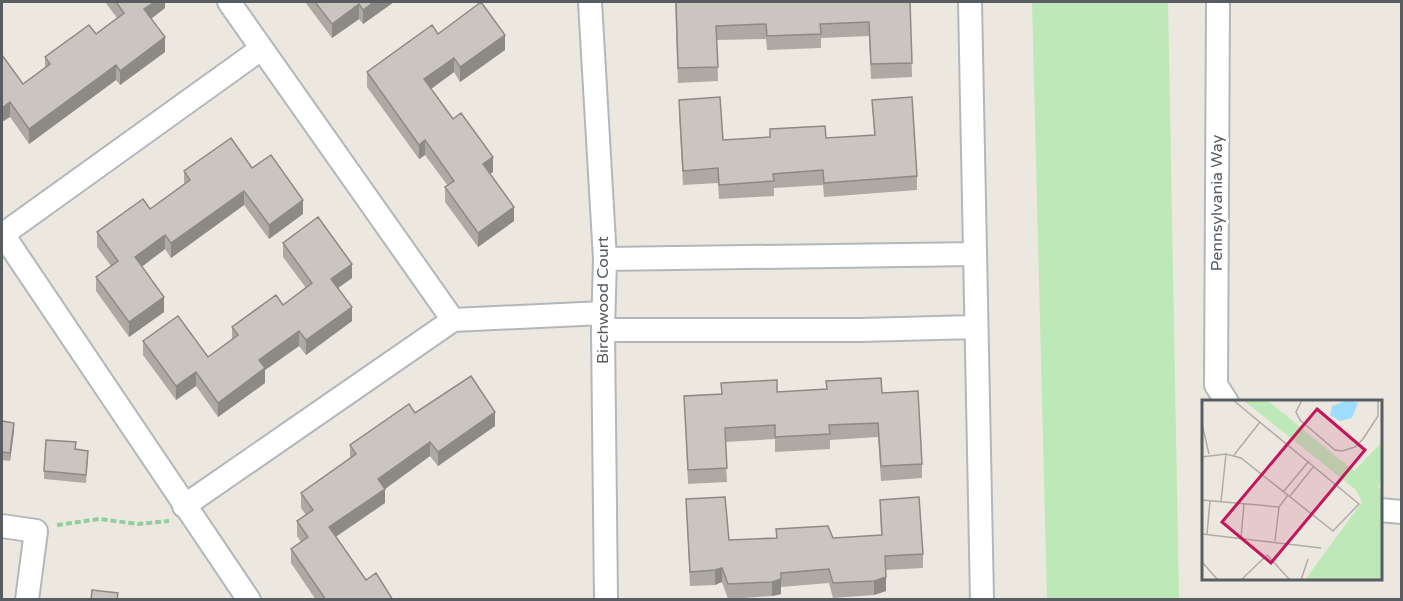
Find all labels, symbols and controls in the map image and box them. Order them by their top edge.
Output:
street label: Pennsylvania Way [1207,134,1227,271]
street label: Birchwood Court [593,236,613,364]
inset map [1202,400,1382,580]

